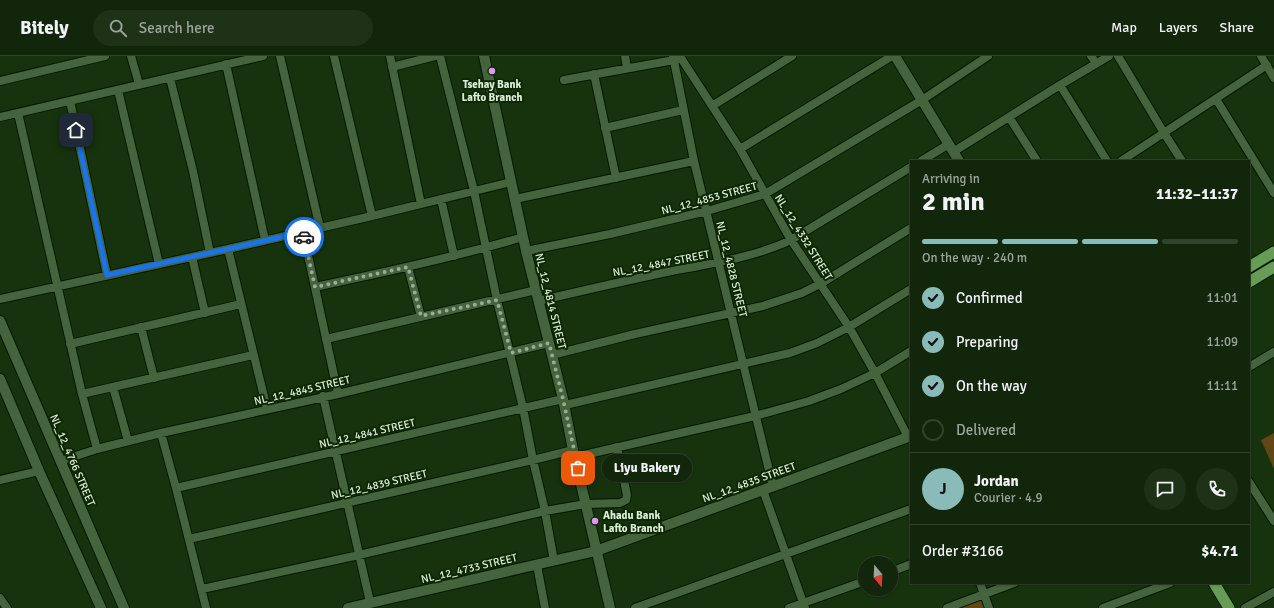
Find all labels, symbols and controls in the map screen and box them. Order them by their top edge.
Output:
search box [93,10,373,46]
text: Bitely [20,16,69,40]
icon: search [107,17,129,39]
text: Search here [139,19,214,37]
text: Map [1111,19,1137,36]
text: Layers [1159,19,1198,36]
text: Share [1220,19,1254,36]
marker: Tsehay Bank Lafto Branch [487,66,497,76]
place label: Tsehay Bank Lafto Branch [462,78,522,104]
pin [59,113,93,147]
icon: home [65,119,87,141]
text: Arriving in [922,171,980,187]
street label: NL_12_4853 STREET [660,179,759,218]
text: 11:32–11:37 [1156,185,1238,203]
text: 2 min [922,186,985,218]
street label: NL_12_4332 STREET [772,192,835,283]
courier [284,217,324,257]
street label: NL_12_4828 STREET [713,220,750,319]
icon: car [293,226,315,248]
street label: NL_12_4847 STREET [611,248,711,279]
text: On the way · 240 m [922,250,1027,266]
street label: NL_12_4814 STREET [532,252,569,351]
icon: check [922,287,944,309]
text: Confirmed [956,289,1023,307]
text: 11:01 [1206,290,1238,306]
icon: check [922,331,944,353]
text: Preparing [956,333,1019,351]
text: 11:09 [1206,334,1238,350]
street label: NL_12_4845 STREET [253,373,352,408]
icon: check [922,375,944,397]
text: On the way [956,377,1027,395]
text: 11:11 [1206,378,1238,394]
street label: NL_12_4766 STREET [47,412,98,509]
street label: NL_12_4841 STREET [318,416,417,451]
text: Delivered [956,421,1016,439]
pin [561,451,595,485]
callout: Liyu Bakery [602,454,692,482]
icon: bag [567,457,589,479]
street label: NL_12_4835 STREET [701,459,798,505]
text: Liyu Bakery [614,460,680,476]
street label: NL_12_4839 STREET [330,467,429,502]
button: chat [1144,468,1186,510]
button: phone [1196,468,1238,510]
text: Jordan [974,472,1019,490]
text: J [939,480,947,498]
text: Courier · 4.9 [974,490,1043,506]
place label: Ahadu Bank Lafto Branch [603,509,664,535]
marker: Ahadu Bank Lafto Branch [590,516,600,526]
text: Order #3166 [922,542,1004,560]
text: $4.71 [1201,542,1238,560]
street label: NL_12_4733 STREET [420,551,519,586]
north arrow [858,556,898,596]
map controls [858,556,898,596]

